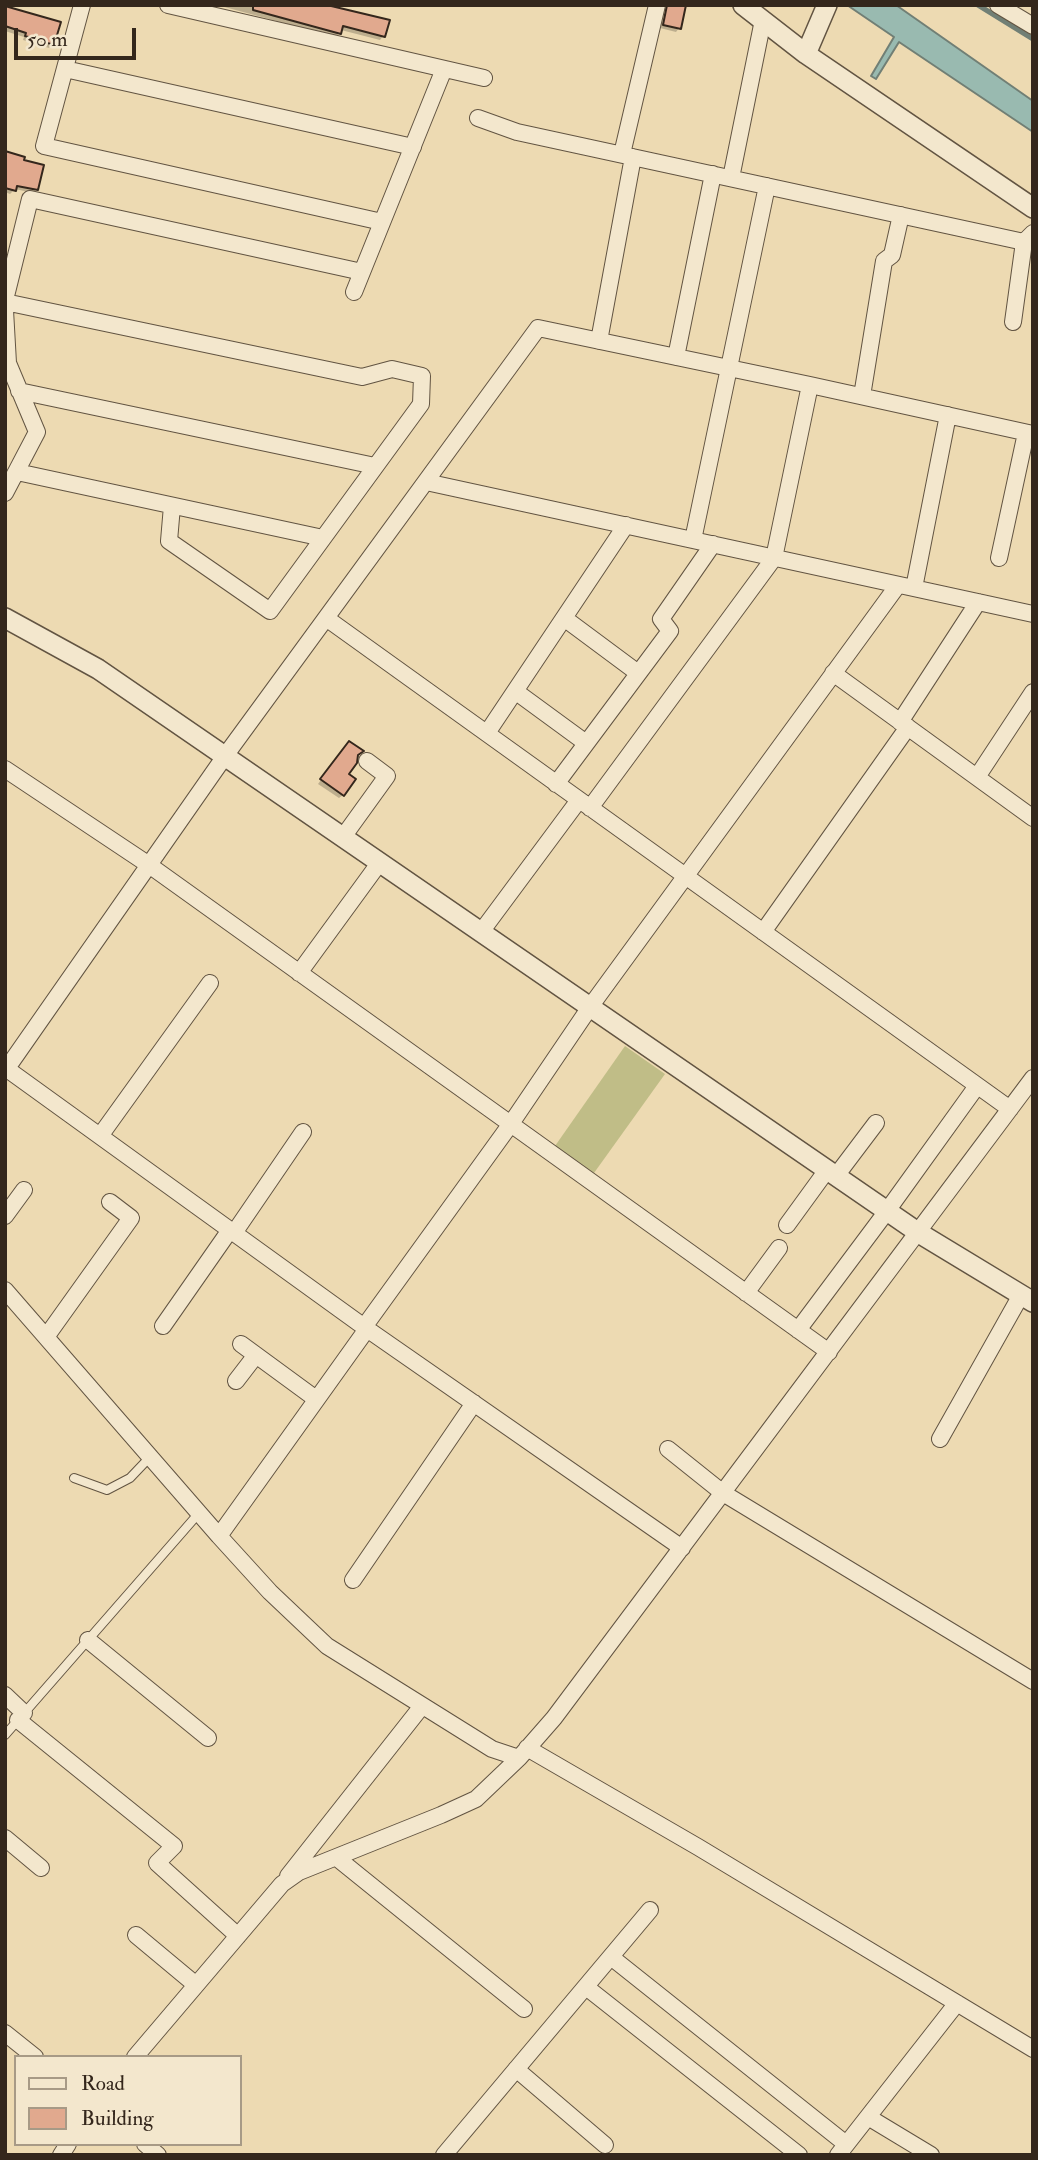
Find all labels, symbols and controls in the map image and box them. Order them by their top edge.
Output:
scale bar [18,14,140,58]
text: 50 m [27,26,68,53]
legend [14,2055,242,2146]
text: Road [81,2070,125,2097]
text: Building [81,2105,154,2132]

